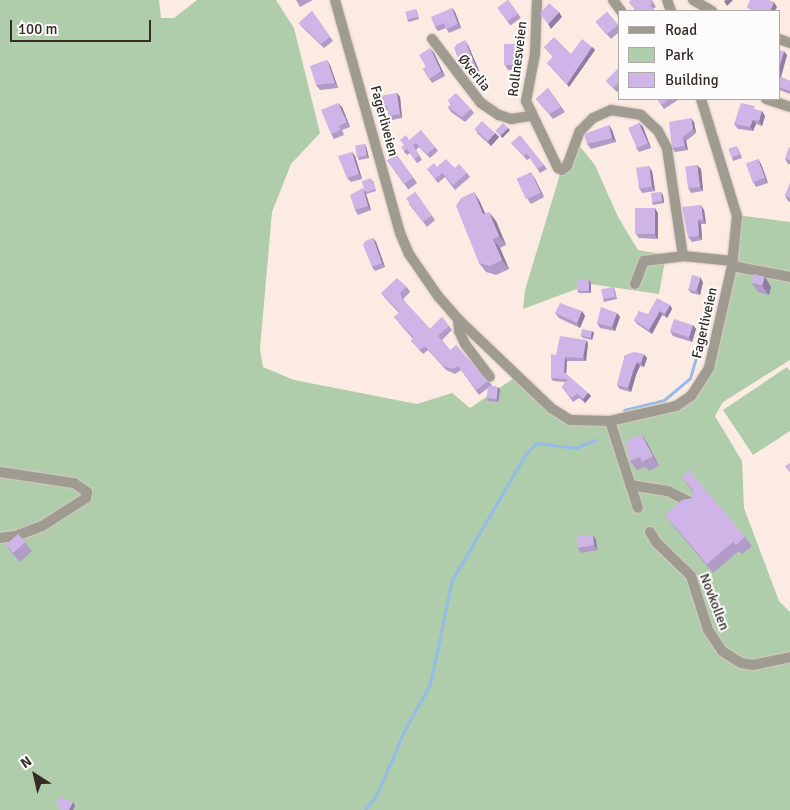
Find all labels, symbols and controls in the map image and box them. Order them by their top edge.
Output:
scale bar [12,10,154,42]
legend [618,10,780,100]
text: 100 m [18,20,58,38]
street label: Rollnesveien [505,20,531,98]
text: Road [665,21,697,39]
text: Park [665,46,694,64]
street label: Øverlia [454,51,494,95]
text: Building [665,71,719,89]
street label: Fagerliveien [366,84,402,158]
street label: Fagerliveien [689,286,721,360]
street label: Novkollen [695,571,733,633]
north arrow [10,750,60,800]
text: N [17,753,35,772]

